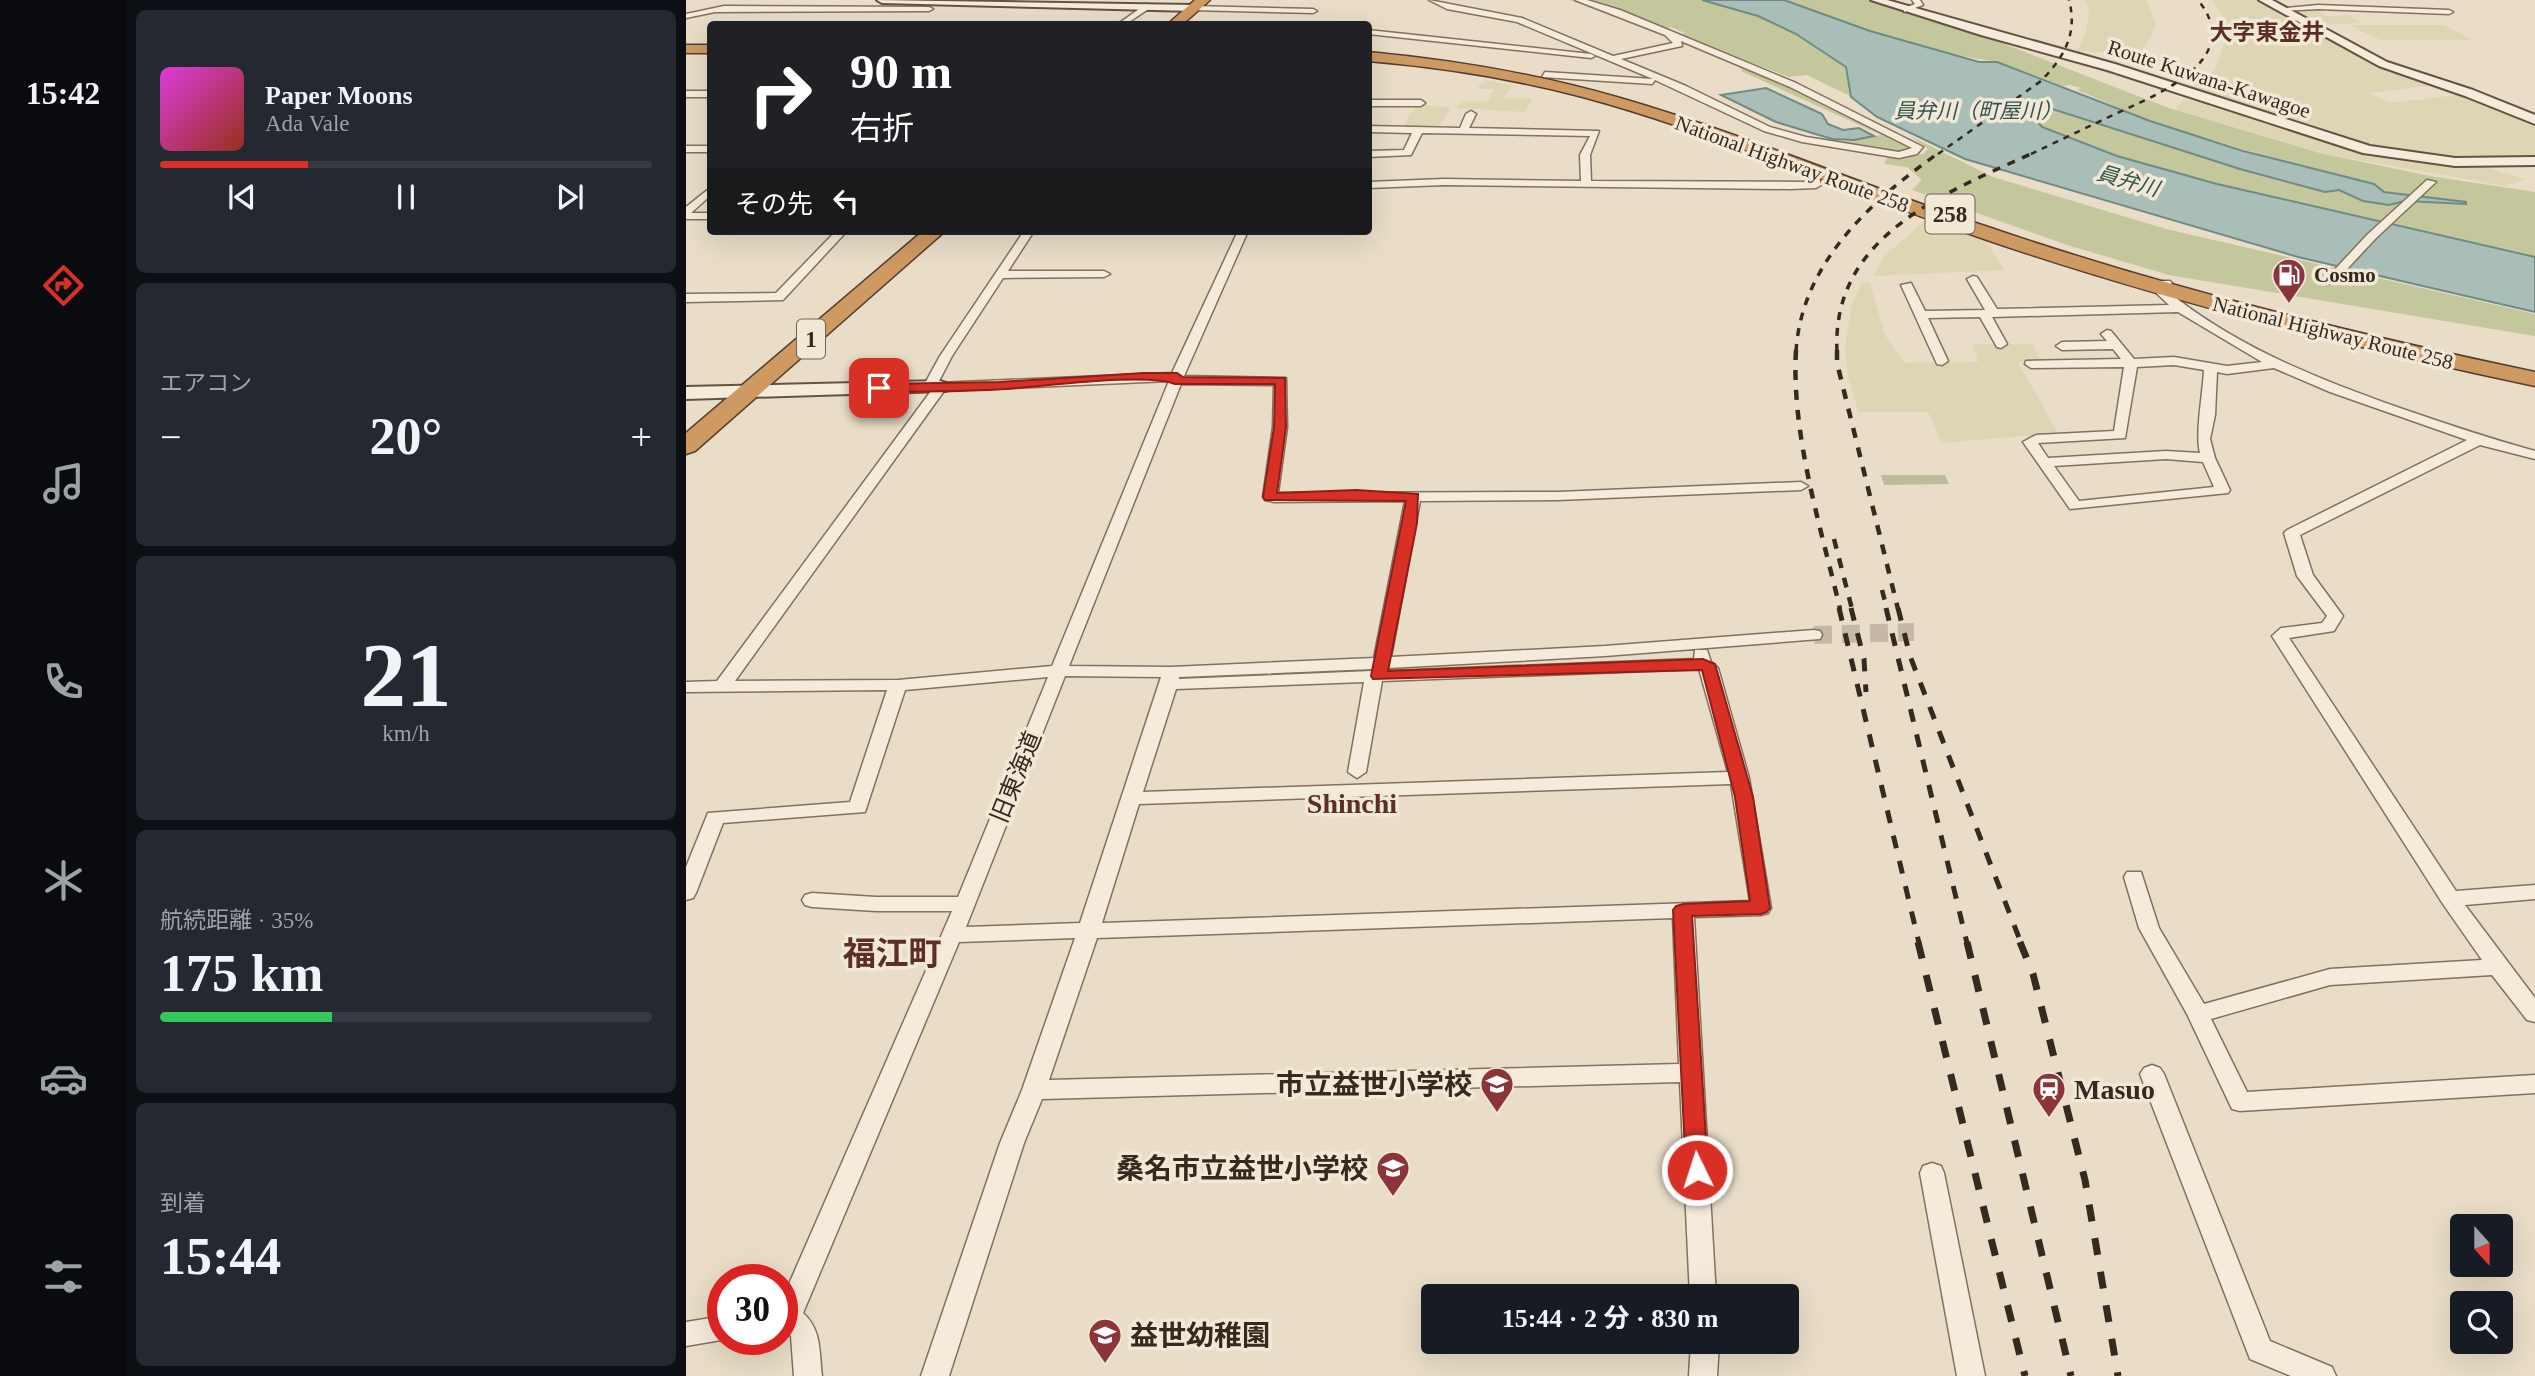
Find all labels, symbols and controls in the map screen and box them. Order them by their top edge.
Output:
district label: 大字東金井 [2210,20,2325,45]
street label: Route Kuwana-Kawagoe [2105,35,2313,123]
text: 90 m [850,44,952,99]
icon: right [735,49,826,140]
text: 15:42 [26,75,100,111]
text: Paper Moons [265,81,413,110]
water label: 員弁川（町屋川） [1894,99,2062,123]
text: 右折 [850,110,914,146]
text: Ada Vale [265,111,350,136]
street label: National Highway Route 258 [1672,111,1912,217]
water label: 員弁川 [2094,161,2164,202]
icon: previous [223,178,261,216]
icon: pause [387,178,425,216]
icon: next [551,178,589,216]
icon: left [827,182,865,220]
text: その先 [735,190,813,219]
road number: 258 [1926,195,1974,234]
fuel station icon: Cosmo [2270,256,2308,305]
icon: directions [39,261,88,310]
place label: Cosmo [2314,263,2376,287]
street label: National Highway Route 258 [2210,292,2456,374]
road number: 1 [797,320,825,358]
pin [849,358,909,418]
icon: arrive [860,369,898,407]
text: エアコン [160,371,252,396]
text: 20° [370,408,442,465]
text: − [160,416,181,458]
text: + [631,416,652,458]
icon: music [39,459,88,508]
text: 21 [361,625,452,726]
icon: phone [39,657,88,706]
text: km/h [382,721,430,746]
street label: 旧東海道 [986,728,1046,826]
district label: Shinchi [1307,788,1397,819]
icon: climate [39,856,88,905]
text: 航続距離 · 35% [160,908,313,933]
district label: 福江町 [843,936,942,972]
text: 175 km [160,945,323,1002]
icon: car [39,1054,88,1103]
school or university icon: 市立益世小学校 [1478,1065,1516,1114]
place label: 市立益世小学校 [1276,1069,1472,1100]
station icon: Masuo [2030,1070,2068,1119]
place label: Masuo [2074,1074,2155,1105]
position arrow [1660,1133,1734,1207]
school or university icon: 桑名市立益世小学校 [1374,1149,1412,1198]
place label: 桑名市立益世小学校 [1116,1153,1368,1184]
text: 到着 [160,1191,206,1216]
north arrow [2450,1214,2513,1278]
map controls [2450,1214,2513,1354]
text: 15:44 [160,1228,281,1285]
icon: filters [39,1252,88,1301]
speed limit sign: 30 [707,1264,798,1355]
button: search [2450,1291,2513,1354]
text: 15:44 · 2 分 · 830 m [1502,1304,1718,1333]
school or university icon: 益世幼稚園 [1086,1316,1124,1365]
place label: 益世幼稚園 [1130,1320,1270,1351]

